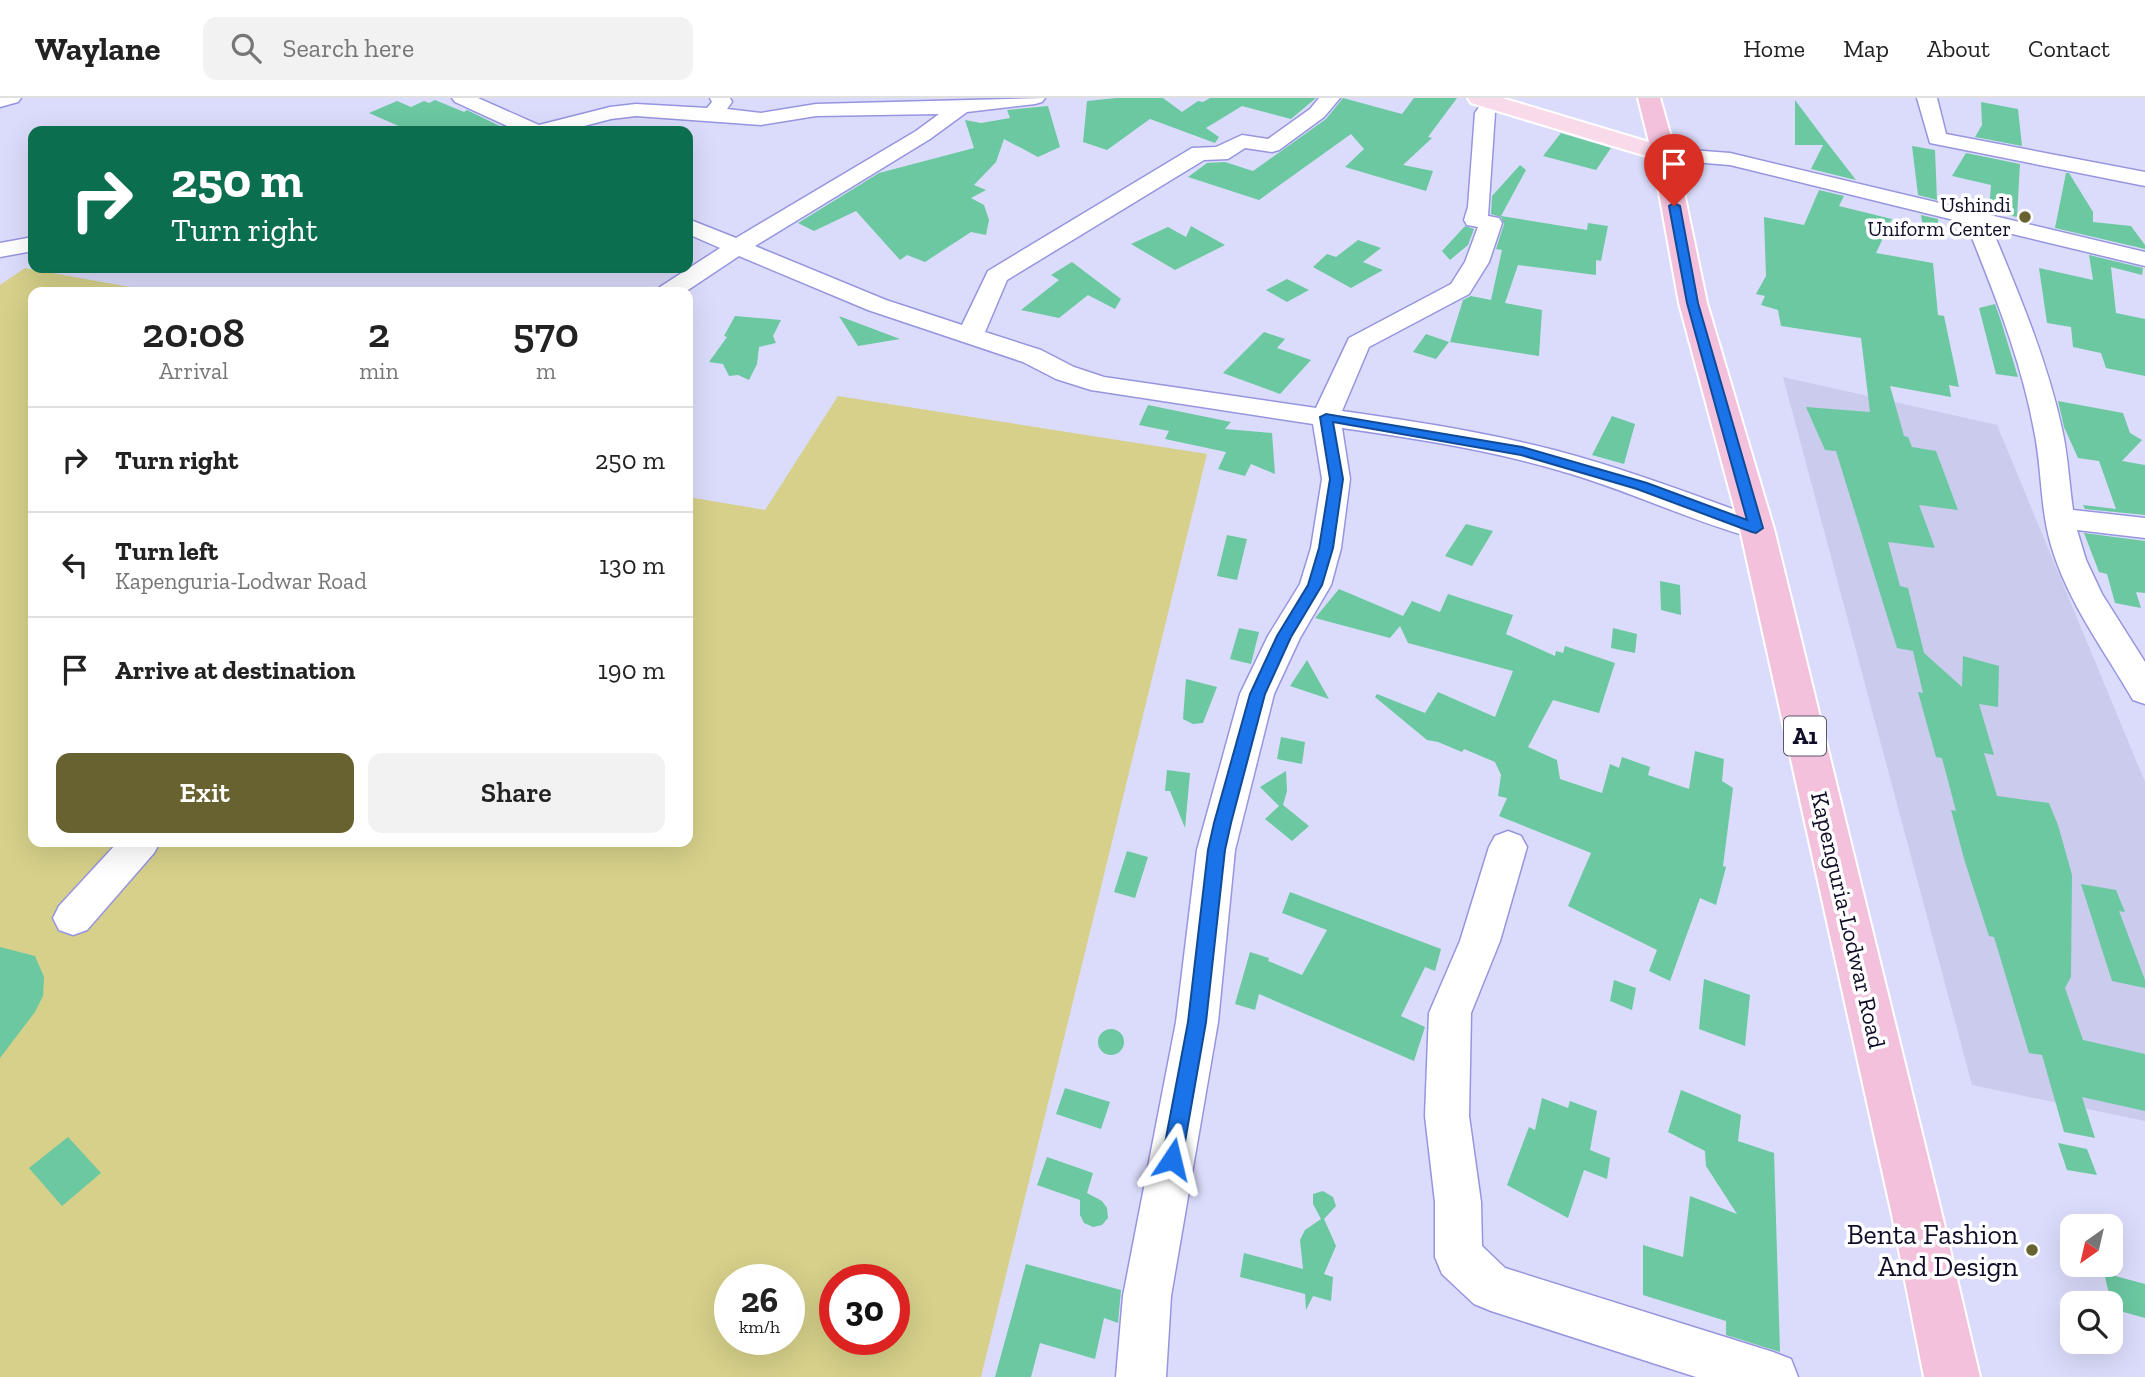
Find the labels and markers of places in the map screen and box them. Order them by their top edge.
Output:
pin [1644,134,1704,206]
place label: Ushindi Uniform Center [1868,192,2011,241]
marker: Ushindi Uniform Center [2017,209,2033,225]
place label: Benta Fashion And Design [1847,1218,2018,1283]
marker: Benta Fashion And Design [2024,1242,2040,1258]

